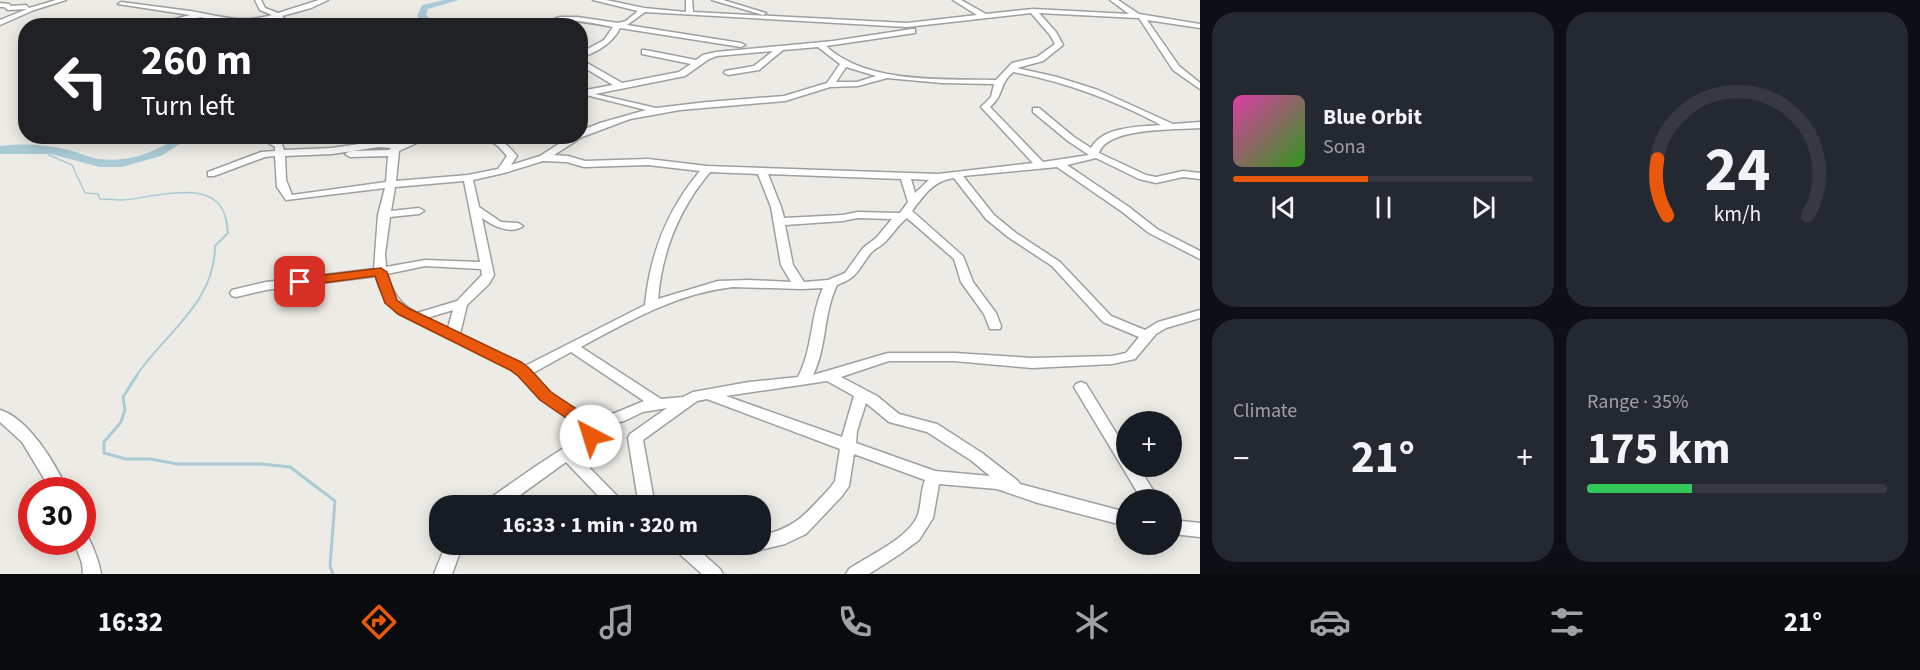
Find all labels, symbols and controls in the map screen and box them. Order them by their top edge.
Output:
text: 260 m [141,31,252,91]
icon: left [42,42,120,120]
text: Turn left [141,87,235,126]
text: Blue Orbit [1323,101,1422,133]
text: 24 [1704,127,1770,216]
text: Sona [1323,133,1366,161]
icon: previous [1267,191,1300,224]
icon: pause [1367,191,1400,224]
icon: next [1467,191,1500,224]
text: km/h [1713,200,1761,231]
pin [274,256,325,307]
icon: arrive [283,265,316,298]
text: Range · 35% [1587,388,1688,416]
text: Climate [1233,397,1297,425]
position arrow [559,404,623,468]
map controls [1116,411,1182,555]
button: + [1116,411,1182,477]
text: 175 km [1587,417,1731,481]
text: 21° [1351,426,1415,490]
text: − [1233,435,1249,482]
text: + [1517,435,1533,482]
speed limit sign: 30 [18,477,96,555]
button: − [1116,489,1182,555]
text: 16:33 · 1 min · 320 m [502,509,698,541]
icon: directions [358,601,400,643]
icon: music [596,601,638,643]
icon: phone [834,601,876,643]
icon: climate [1071,601,1113,643]
icon: car [1309,601,1351,643]
icon: filters [1546,601,1588,643]
text: 16:32 [98,603,163,642]
text: 21° [1784,603,1822,642]

